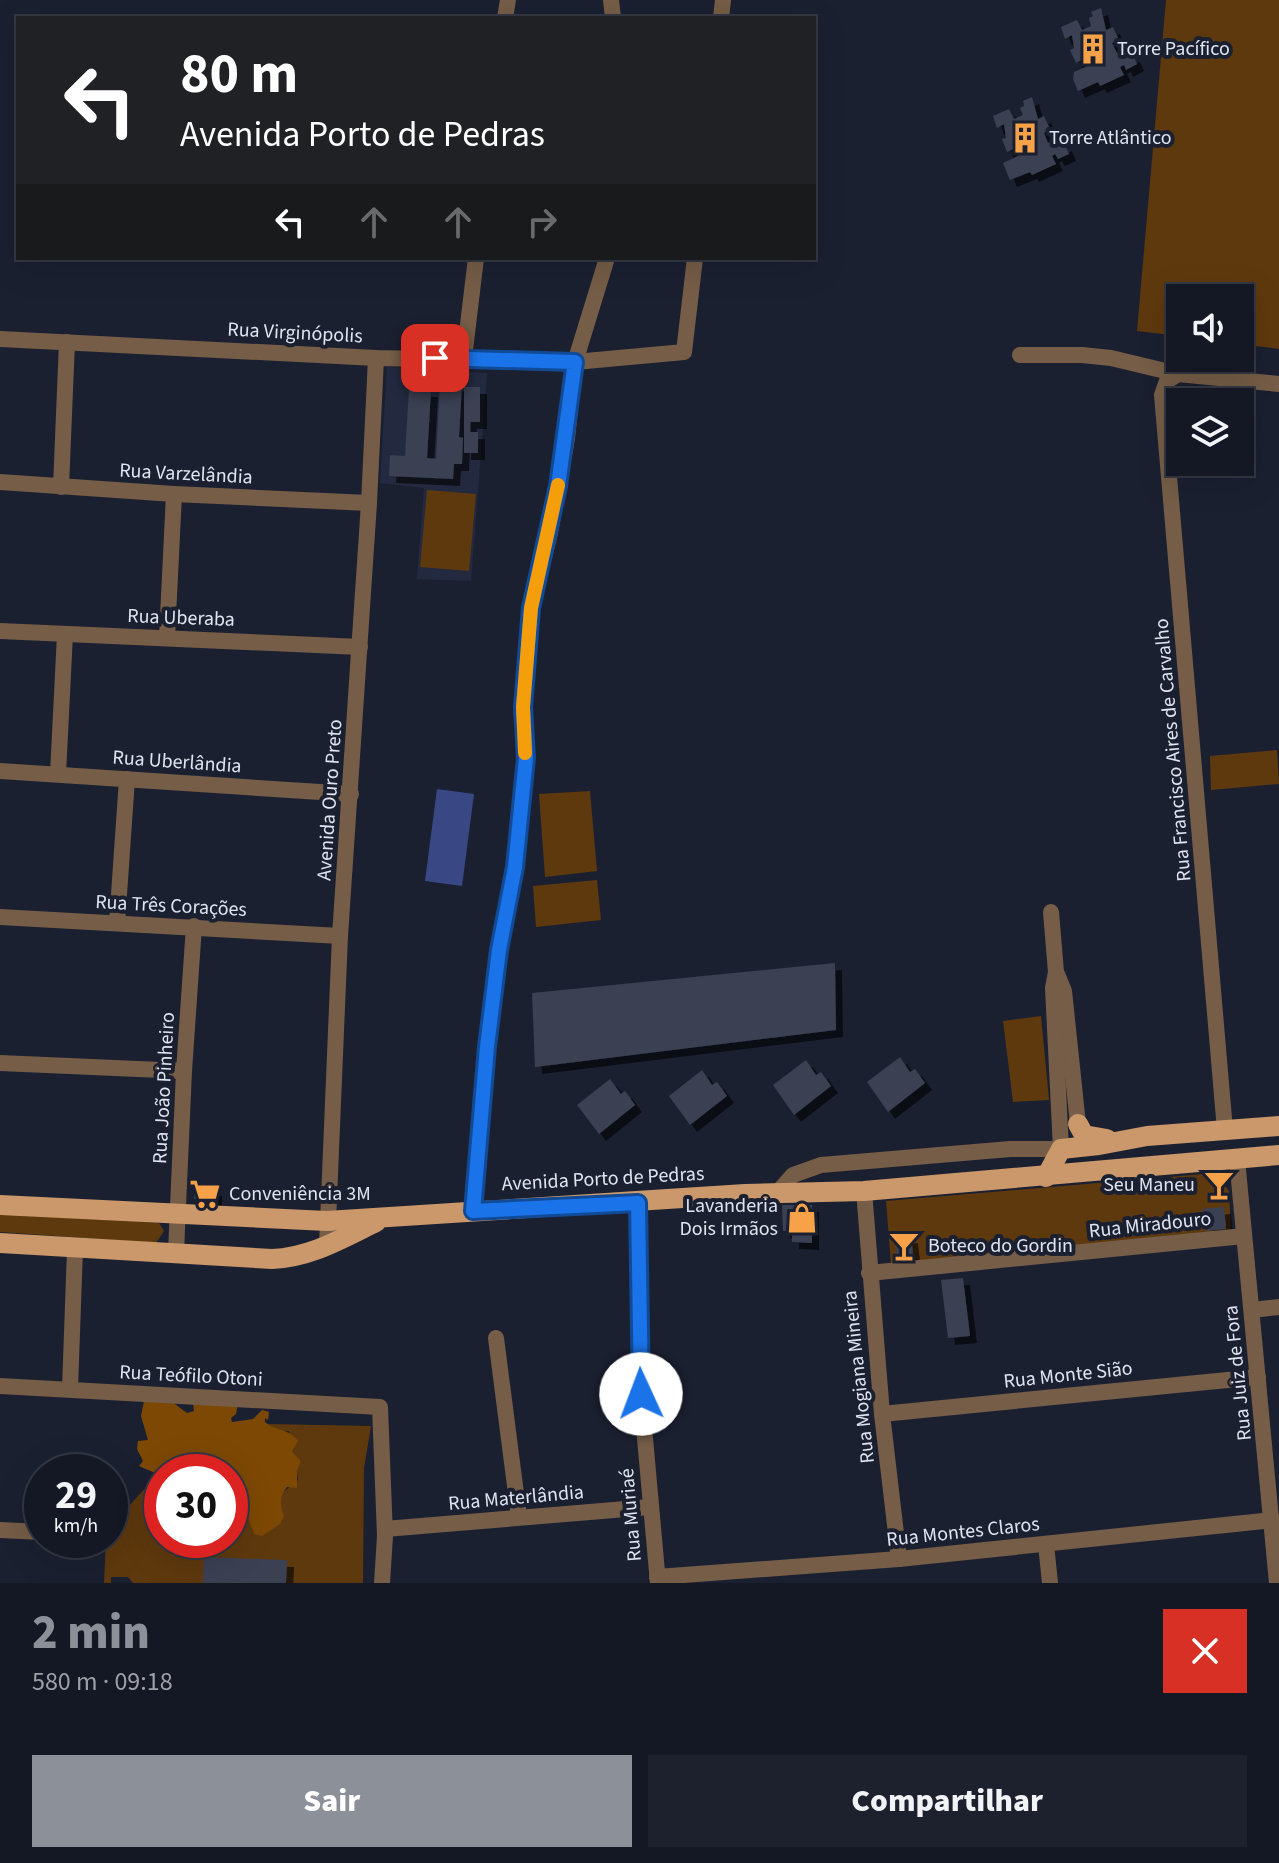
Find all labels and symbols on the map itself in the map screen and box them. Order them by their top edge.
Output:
building icon: Torre Pacífico [1076,32,1110,66]
place label: Torre Pacífico [1117,35,1230,63]
building icon: Torre Atlântico [1008,121,1042,155]
place label: Torre Atlântico [1049,124,1172,152]
street label: Rua Virginópolis [227,315,363,351]
pin [401,324,469,392]
street label: Rua Varzelândia [119,457,253,491]
street label: Rua Uberaba [127,602,235,634]
street label: Rua Francisco Aires de Carvalho [1148,617,1198,883]
street label: Avenida Ouro Preto [310,718,350,882]
street label: Rua Uberlândia [111,744,243,780]
street label: Rua Três Corações [94,888,248,924]
street label: Rua João Pinheiro [146,1011,182,1165]
street label: Avenida Porto de Pedras [501,1160,705,1198]
bar icon: Seu Maneu [1202,1168,1236,1202]
place label: Seu Maneu [1103,1171,1195,1199]
supermarket icon: Conveniência 3M [188,1177,222,1211]
place label: Conveniência 3M [229,1180,371,1208]
place label: Lavanderia Dois Irmãos [680,1192,778,1243]
shop icon: Lavanderia Dois Irmãos [785,1201,819,1235]
street label: Rua Miradouro [1087,1205,1213,1245]
bar icon: Boteco do Gordin [887,1229,921,1263]
place label: Boteco do Gordin [928,1232,1073,1260]
street label: Rua Mogiana Mineira [836,1289,882,1465]
street label: Rua Juiz de Fora [1217,1304,1259,1442]
position arrow [599,1352,683,1436]
street label: Rua Monte Sião [1002,1354,1134,1396]
street label: Rua Teófilo Otoni [119,1358,263,1394]
speed limit sign: 30 [144,1454,248,1558]
street label: Rua Muriaé [613,1467,649,1563]
street label: Rua Materlândia [447,1478,585,1518]
street label: Rua Montes Claros [885,1510,1041,1554]

